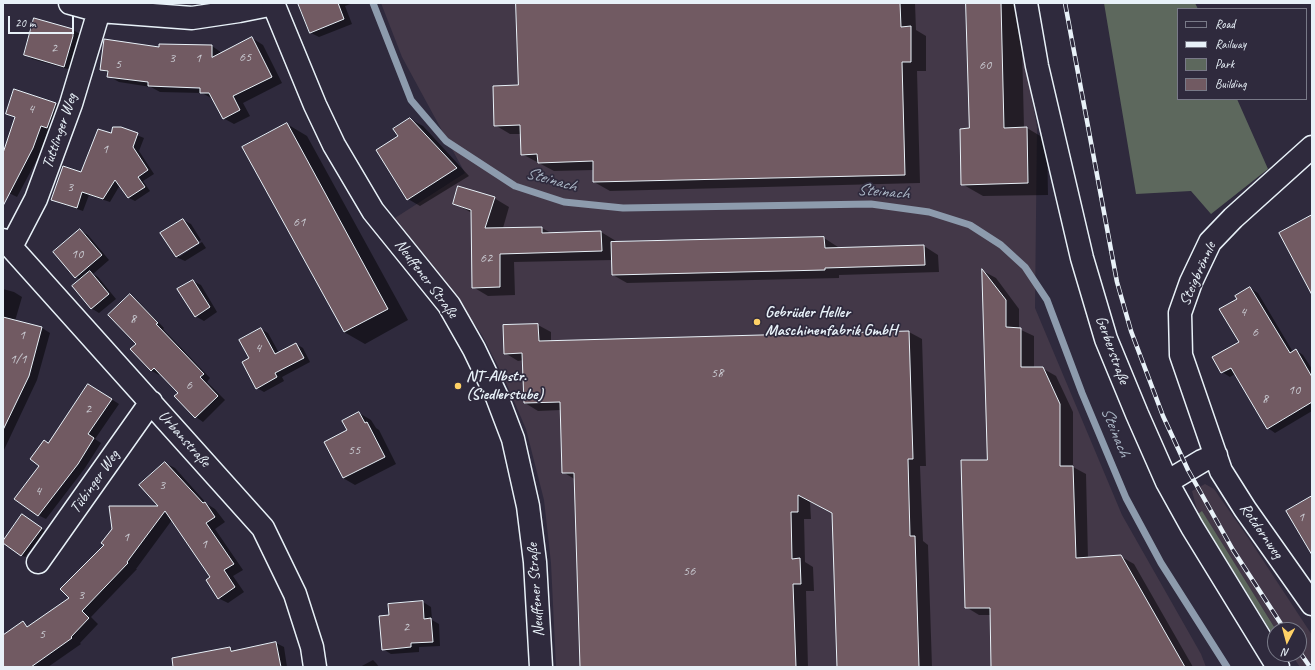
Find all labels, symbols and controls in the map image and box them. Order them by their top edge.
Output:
scale bar [10,8,76,34]
legend [1177,8,1307,100]
text: 20 m [15,15,35,31]
text: Road [1215,16,1235,32]
text: Railway [1215,36,1246,52]
house number: 2 [51,40,57,56]
house number: 65 [239,49,251,65]
house number: 3 [169,50,175,66]
house number: 1 [195,50,201,66]
house number: 5 [115,56,121,72]
text: Park [1215,56,1234,72]
house number: 60 [979,57,991,73]
text: Building [1215,76,1247,92]
street label: Tuttlinger Weg [38,91,82,171]
house number: 4 [28,101,34,117]
house number: 1 [102,141,108,157]
water label: Steinach [523,163,579,197]
house number: 3 [67,179,73,195]
water label: Steinach [856,180,910,204]
house number: 61 [293,214,305,230]
street label: Neuffener Straße [390,236,462,322]
street label: Steigbrönnle [1175,239,1221,309]
house number: 10 [71,246,83,262]
house number: 62 [480,250,492,266]
place label: Gebrüder Heller Maschinenfabrik GmbH [765,303,897,341]
house number: 4 [1240,304,1246,320]
house number: 8 [130,311,136,327]
street label: Gerberstraße [1091,313,1133,387]
marker: Gebrüder Heller Maschinenfabrik GmbH [752,317,762,327]
house number: 6 [1252,324,1258,340]
house number: 1 [19,327,25,343]
house number: 4 [255,340,261,356]
house number: 1/1 [9,351,27,367]
house number: 58 [711,365,723,381]
place label: NT-Albstr. (Siedlerstube) [466,367,543,405]
house number: 6 [186,377,192,393]
marker: NT-Albstr. (Siedlerstube) [453,381,463,391]
house number: 10 [1288,382,1300,398]
house number: 8 [1262,391,1268,407]
house number: 2 [85,401,91,417]
water label: Steinach [1096,404,1134,460]
street label: Urbanstraße [154,407,214,471]
house number: 55 [348,442,360,458]
street label: Tübinger Weg [66,446,124,518]
house number: 3 [159,477,165,493]
house number: 4 [35,483,41,499]
street label: Rotdornweg [1235,500,1287,562]
house number: 1 [1298,509,1304,525]
house number: 1 [123,529,129,545]
house number: 1 [201,536,207,552]
street label: Neuffener Straße [523,543,549,637]
house number: 56 [683,563,695,579]
house number: 3 [78,587,84,603]
house number: 2 [403,619,409,635]
north arrow [1267,622,1307,662]
house number: 5 [39,626,45,642]
text: N [1282,646,1290,660]

